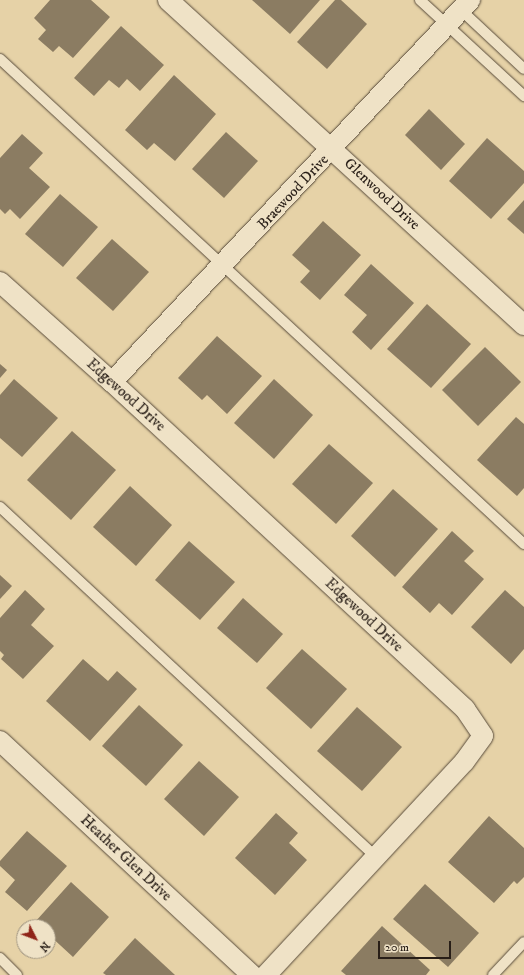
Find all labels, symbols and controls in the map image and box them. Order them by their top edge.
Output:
street label: Braewood Drive [254,151,332,233]
street label: Glenwood Drive [340,154,424,234]
street label: Edgewood Drive [83,355,169,435]
street label: Edgewood Drive [321,574,407,656]
street label: Heather Glen Drive [77,811,175,905]
north arrow [16,919,56,959]
scale bar [380,933,453,959]
text: N [36,938,52,954]
text: 20 m [385,940,409,955]

